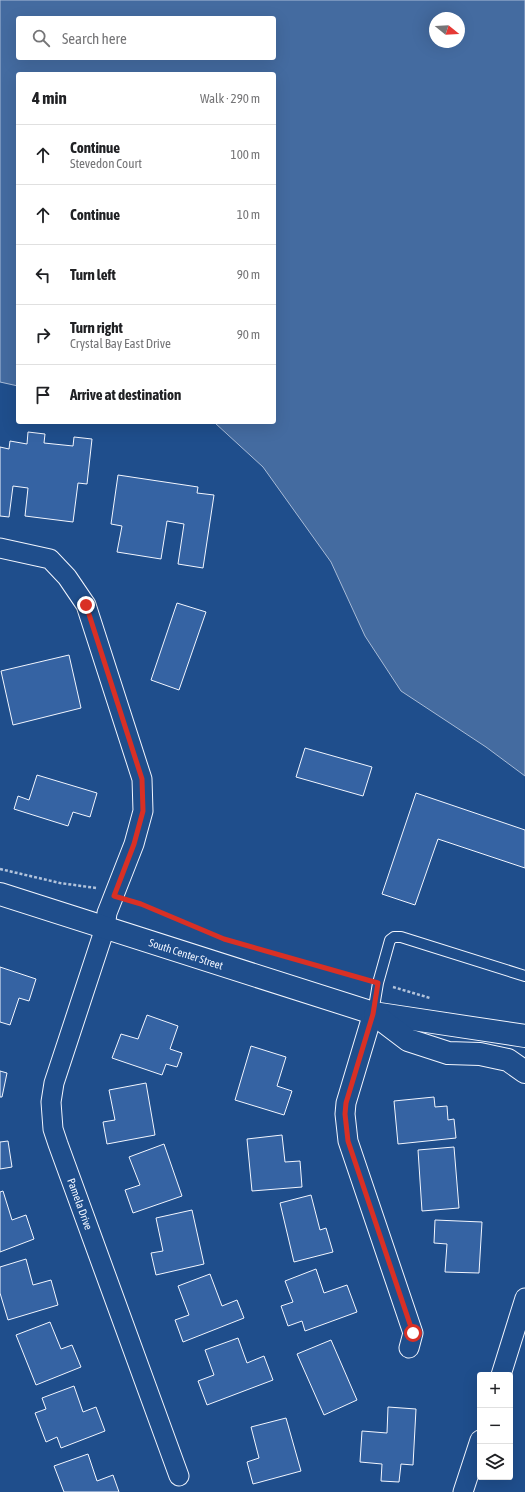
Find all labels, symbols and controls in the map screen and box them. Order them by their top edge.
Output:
north arrow [429,12,465,48]
search box [16,16,276,60]
icon: search [30,27,52,49]
text: Search here [62,30,127,47]
text: 4 min [32,88,67,108]
text: Walk · 290 m [200,91,260,106]
text: Continue [70,139,120,156]
icon: ahead [32,144,54,166]
text: 100 m [231,147,260,162]
text: Stevedon Court [70,156,142,171]
icon: ahead [32,204,54,226]
text: Continue [70,206,120,223]
text: 10 m [237,207,260,222]
icon: left [32,264,54,286]
text: Turn left [70,266,116,283]
text: 90 m [237,267,260,282]
text: Turn right [70,319,123,336]
icon: right [32,324,54,346]
text: 90 m [237,327,260,342]
text: Crystal Bay East Drive [70,336,171,351]
icon: arrive [32,384,54,406]
text: Arrive at destination [70,386,181,403]
route end [77,596,95,614]
street label: South Center Street [147,936,225,972]
street label: Pamela Drive [65,1177,95,1231]
route start [404,1324,422,1342]
map controls [477,1372,513,1480]
button: + [477,1372,513,1408]
button: − [477,1408,513,1444]
button: layers [477,1444,513,1480]

